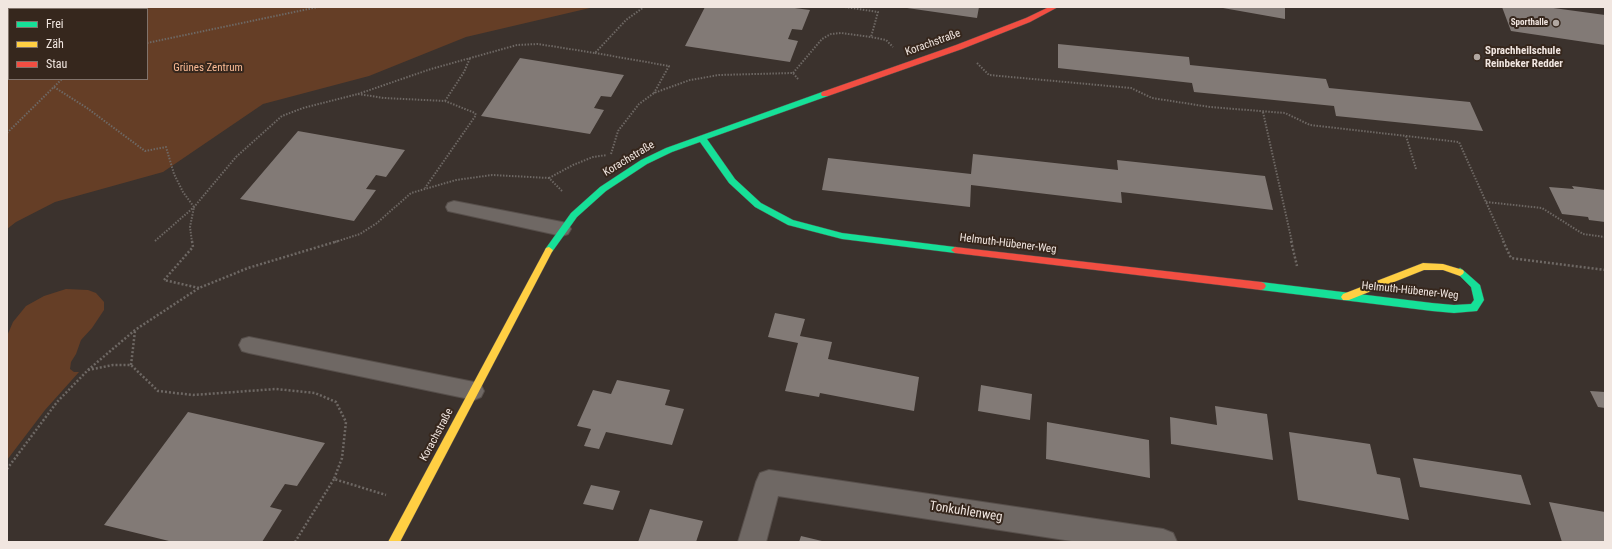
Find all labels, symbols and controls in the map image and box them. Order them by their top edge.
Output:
legend [8,8,148,80]
text: Frei [46,17,64,31]
place label: Sporthalle [1511,18,1548,28]
marker: Sporthalle [1551,18,1561,28]
street label: Korachstraße [904,27,962,59]
text: Zäh [46,37,64,51]
place label: Sprachheilschule Reinbeker Redder [1485,44,1563,70]
marker: Sprachheilschule Reinbeker Redder [1472,52,1482,62]
text: Stau [46,57,67,71]
park label: Grünes Zentrum [173,61,243,75]
street label: Korachstraße [601,138,657,180]
street label: Helmuth-Hübener-Weg [959,232,1057,256]
street label: Helmuth-Hübener-Weg [1361,279,1459,303]
street label: Korachstraße [418,406,456,464]
street label: Tonkuhlenweg [928,499,1004,525]

